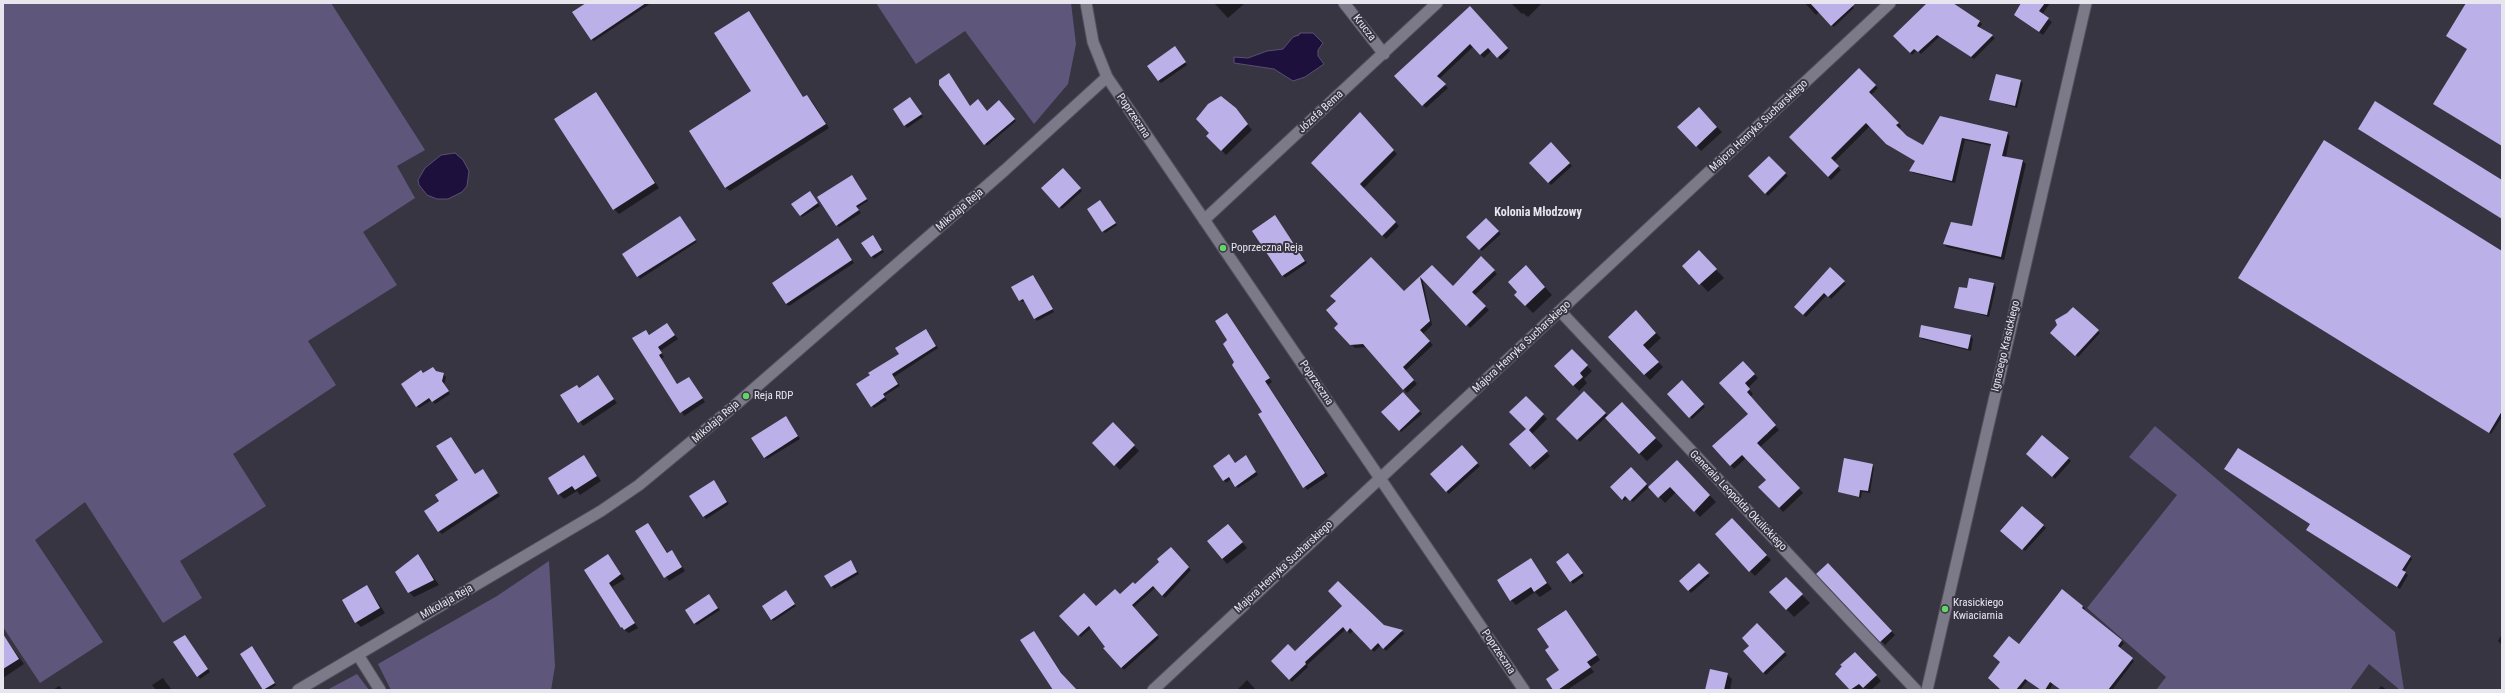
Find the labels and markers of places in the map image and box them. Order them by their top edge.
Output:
place label: Poprzeczna Reja [1231,241,1303,255]
marker: Poprzeczna Reja [1218,243,1228,253]
place label: Reja RDP [754,389,793,403]
marker: Reja RDP [741,391,751,401]
place label: Krasickiego Kwiaciarnia [1953,596,2004,622]
marker: Krasickiego Kwiaciarnia [1940,604,1950,614]

